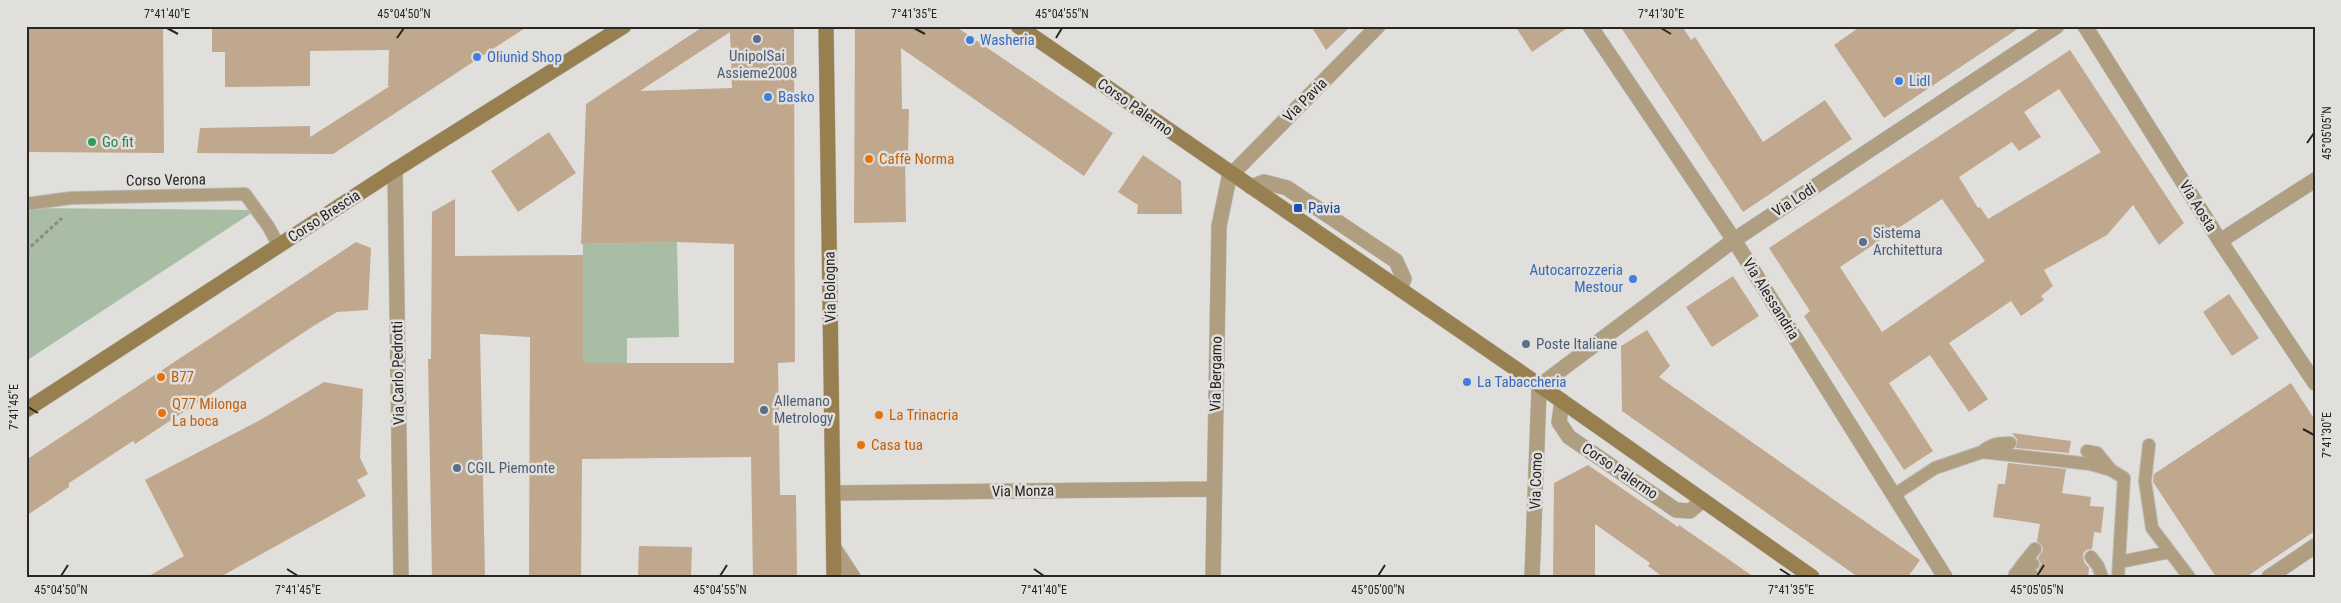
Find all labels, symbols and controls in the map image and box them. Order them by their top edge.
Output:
text: 7°41'40"E [144,7,190,21]
text: 45°04'50"N [377,7,431,21]
text: 7°41'35"E [891,7,937,21]
text: 45°04'55"N [1035,7,1089,21]
text: 7°41'30"E [1638,7,1684,21]
place label: Washeria [980,31,1035,49]
marker: UnipolSai Assieme2008 [751,33,763,45]
marker: Washeria [964,34,976,46]
place label: UnipolSai Assieme2008 [717,47,797,82]
place label: Oliunìd Shop [487,48,562,66]
marker: Oliunìd Shop [471,51,483,63]
place label: Lidl [1909,72,1930,90]
street label: Corso Palermo [1094,74,1176,140]
street label: Via Pavia [1279,74,1331,126]
marker: Lidl [1893,75,1905,87]
place label: Basko [778,88,815,106]
marker: Basko [762,91,774,103]
text: 45°05'05"N [2320,106,2334,160]
place label: Go fit [102,133,134,151]
marker: Go fit [86,136,98,148]
place label: Caffè Norma [879,150,954,168]
marker: Caffè Norma [863,153,875,165]
street label: Corso Verona [126,170,206,190]
street label: Via Aosta [2175,177,2221,235]
street label: Via Lodi [1769,179,1819,221]
street label: Corso Brescia [285,186,363,246]
place label: Pavia [1308,199,1340,217]
marker: Pavia [1292,202,1304,214]
place label: Sistema Architettura [1873,224,1943,259]
marker: Sistema Architettura [1857,236,1869,248]
street label: Via Bologna [820,251,840,323]
street label: Via Alessandria [1739,255,1803,343]
place label: Autocarrozzeria Mestour [1530,261,1623,296]
marker: Autocarrozzeria Mestour [1627,273,1639,285]
street label: Via Carlo Pedrotti [388,321,408,425]
place label: Poste Italiane [1536,335,1617,353]
street label: Via Bergamo [1206,336,1226,412]
marker: Poste Italiane [1520,338,1532,350]
place label: B77 [171,368,194,386]
marker: B77 [155,371,167,383]
place label: La Tabaccheria [1477,373,1567,391]
marker: La Tabaccheria [1461,376,1473,388]
text: 7°41'45"E [7,384,21,430]
place label: Allemano Metrology [774,392,833,427]
place label: Q77 Milonga La boca [172,395,247,430]
marker: Allemano Metrology [758,404,770,416]
place label: La Trinacria [889,406,958,424]
marker: Q77 Milonga La boca [156,407,168,419]
marker: La Trinacria [873,409,885,421]
text: 7°41'30"E [2320,412,2334,458]
place label: Casa tua [871,436,923,454]
marker: Casa tua [855,439,867,451]
street label: Corso Palermo [1579,439,1661,503]
street label: Via Como [1526,452,1546,510]
place label: CGIL Piemonte [467,459,555,477]
marker: CGIL Piemonte [451,462,463,474]
street label: Via Monza [992,481,1054,501]
text: 45°04'50"N [34,583,88,597]
text: 7°41'45"E [275,583,321,597]
text: 45°04'55"N [693,583,747,597]
text: 7°41'40"E [1021,583,1067,597]
text: 45°05'00"N [1351,583,1405,597]
text: 7°41'35"E [1768,583,1814,597]
text: 45°05'05"N [2010,583,2064,597]

